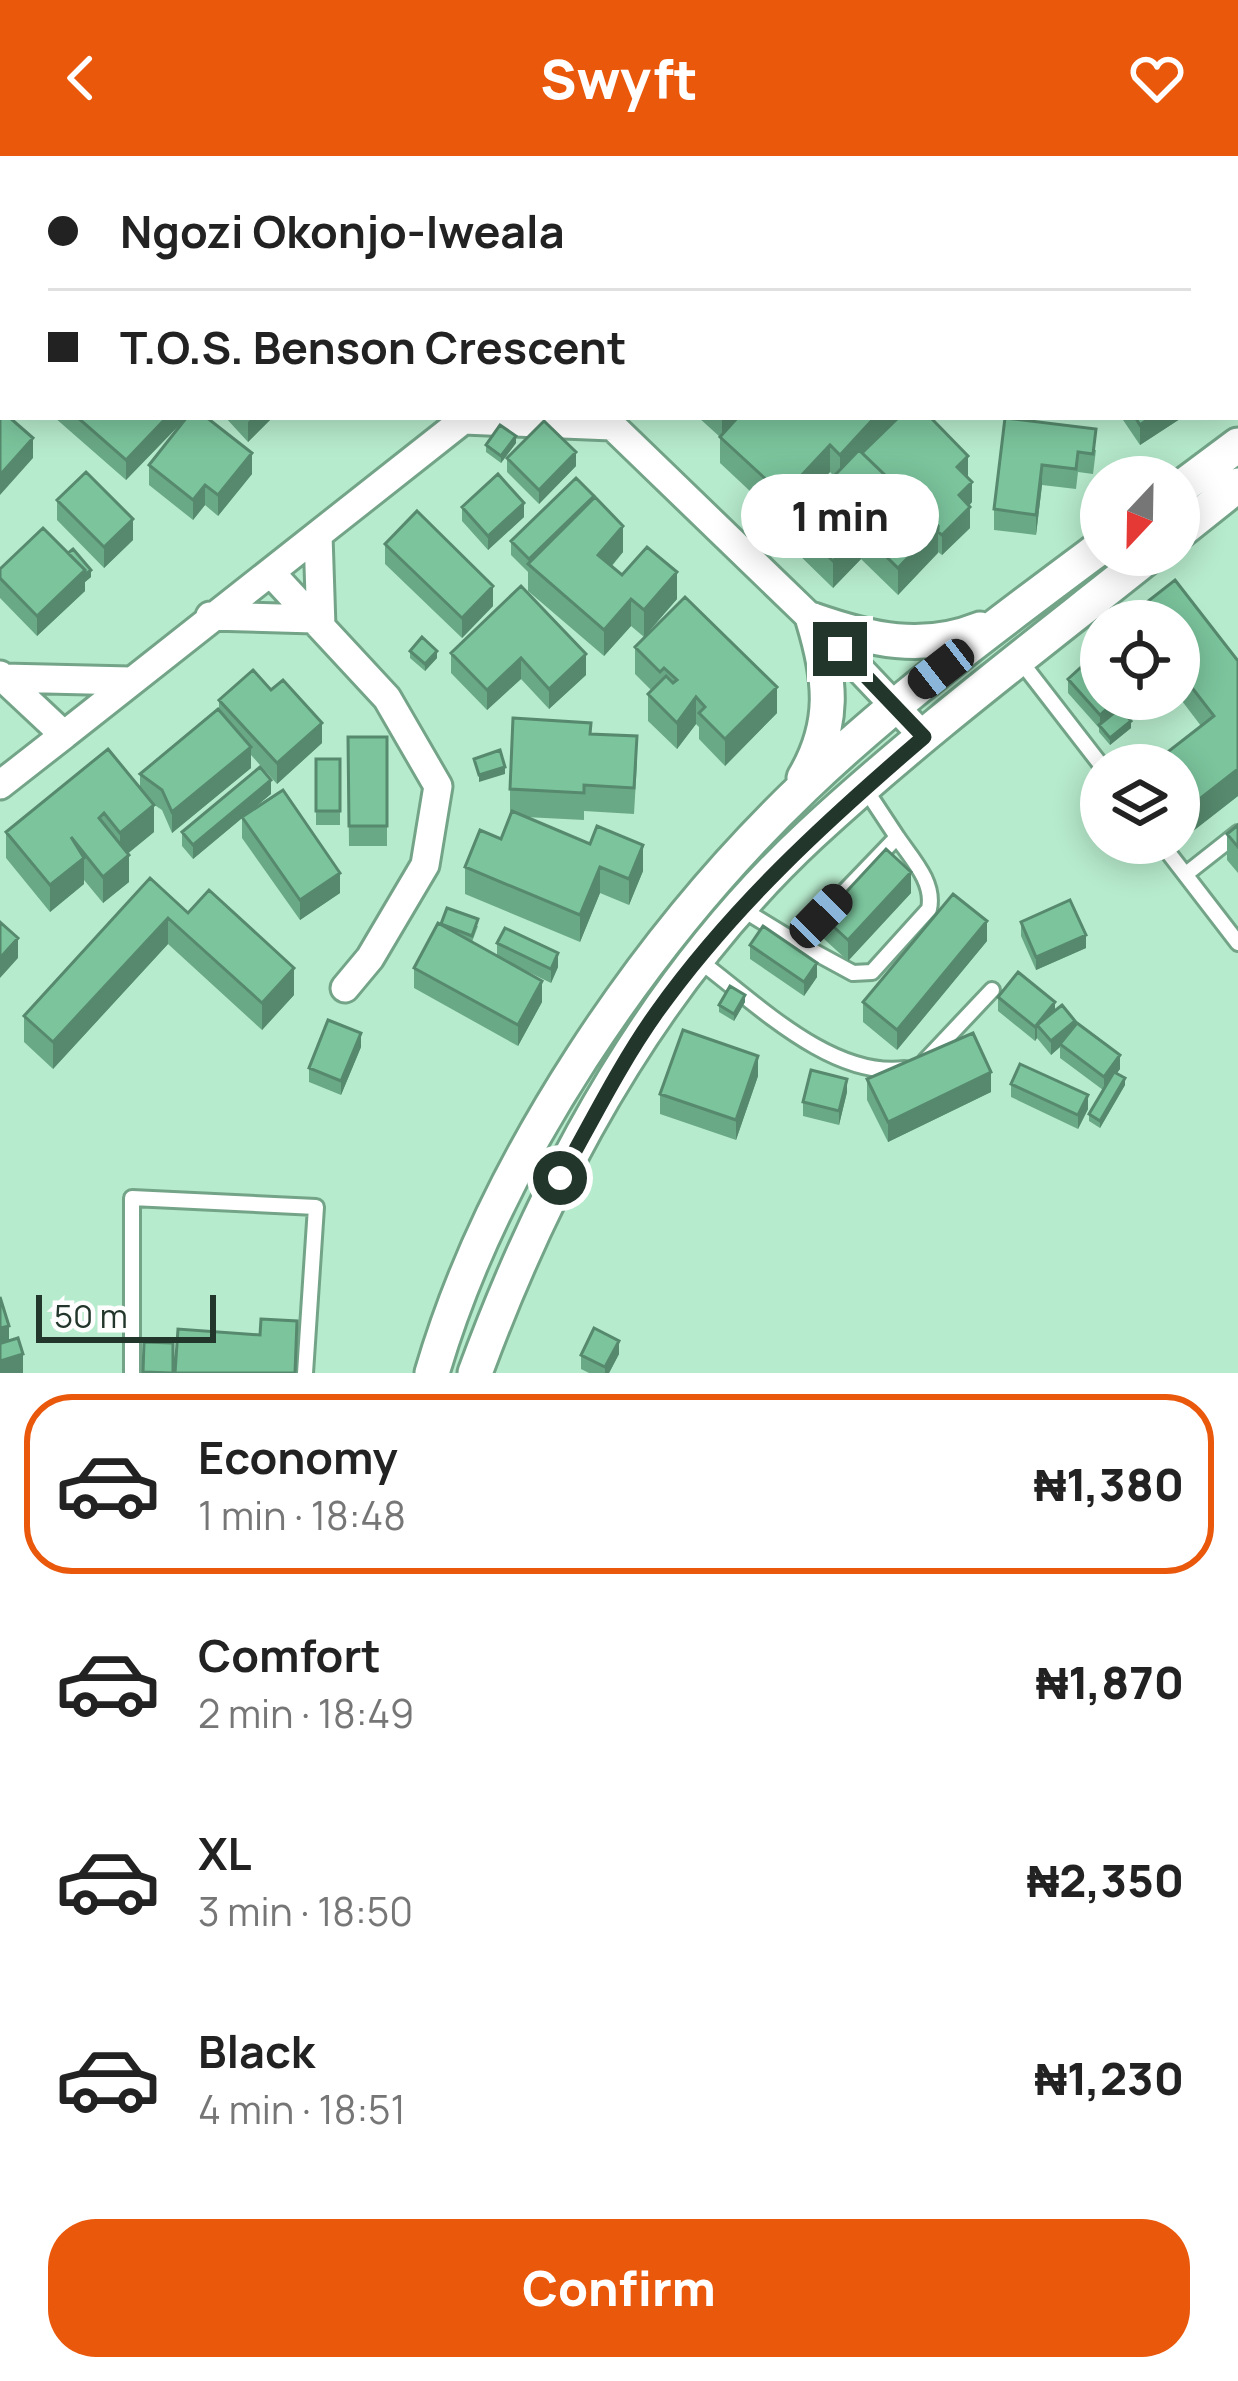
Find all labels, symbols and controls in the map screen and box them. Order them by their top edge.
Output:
text: Swyft [540,41,698,115]
icon: back [48,45,114,111]
icon: heart [1124,45,1190,111]
text: Ngozi Okonjo-Iweala [120,200,565,262]
text: T.O.S. Benson Crescent [120,316,626,378]
north arrow [1080,456,1200,576]
map controls [1080,456,1200,864]
callout: 1 min [741,475,939,559]
text: 1 min [791,489,889,543]
button: locate [1080,600,1200,720]
route end [813,622,867,676]
car [902,633,980,705]
button: layers [1080,744,1200,864]
car [783,878,859,954]
route start [533,1151,587,1205]
scale bar [36,1289,216,1342]
text: 50 m [54,1293,128,1338]
text: Economy [198,1426,398,1488]
icon: car [54,1430,162,1538]
text: ₦1,380 [1034,1453,1184,1515]
text: 1 min · 18:48 [198,1488,406,1542]
text: Comfort [198,1624,381,1686]
icon: car [54,1628,162,1736]
text: ₦1,870 [1036,1651,1184,1713]
text: 2 min · 18:49 [198,1686,414,1740]
text: XL [198,1822,252,1884]
icon: car [54,1826,162,1934]
text: ₦2,350 [1027,1849,1184,1911]
text: 3 min · 18:50 [198,1884,413,1938]
text: Black [198,2020,315,2082]
icon: car [54,2024,162,2132]
text: ₦1,230 [1035,2047,1184,2109]
text: 4 min · 18:51 [198,2082,406,2136]
button: Confirm [48,2219,1190,2357]

